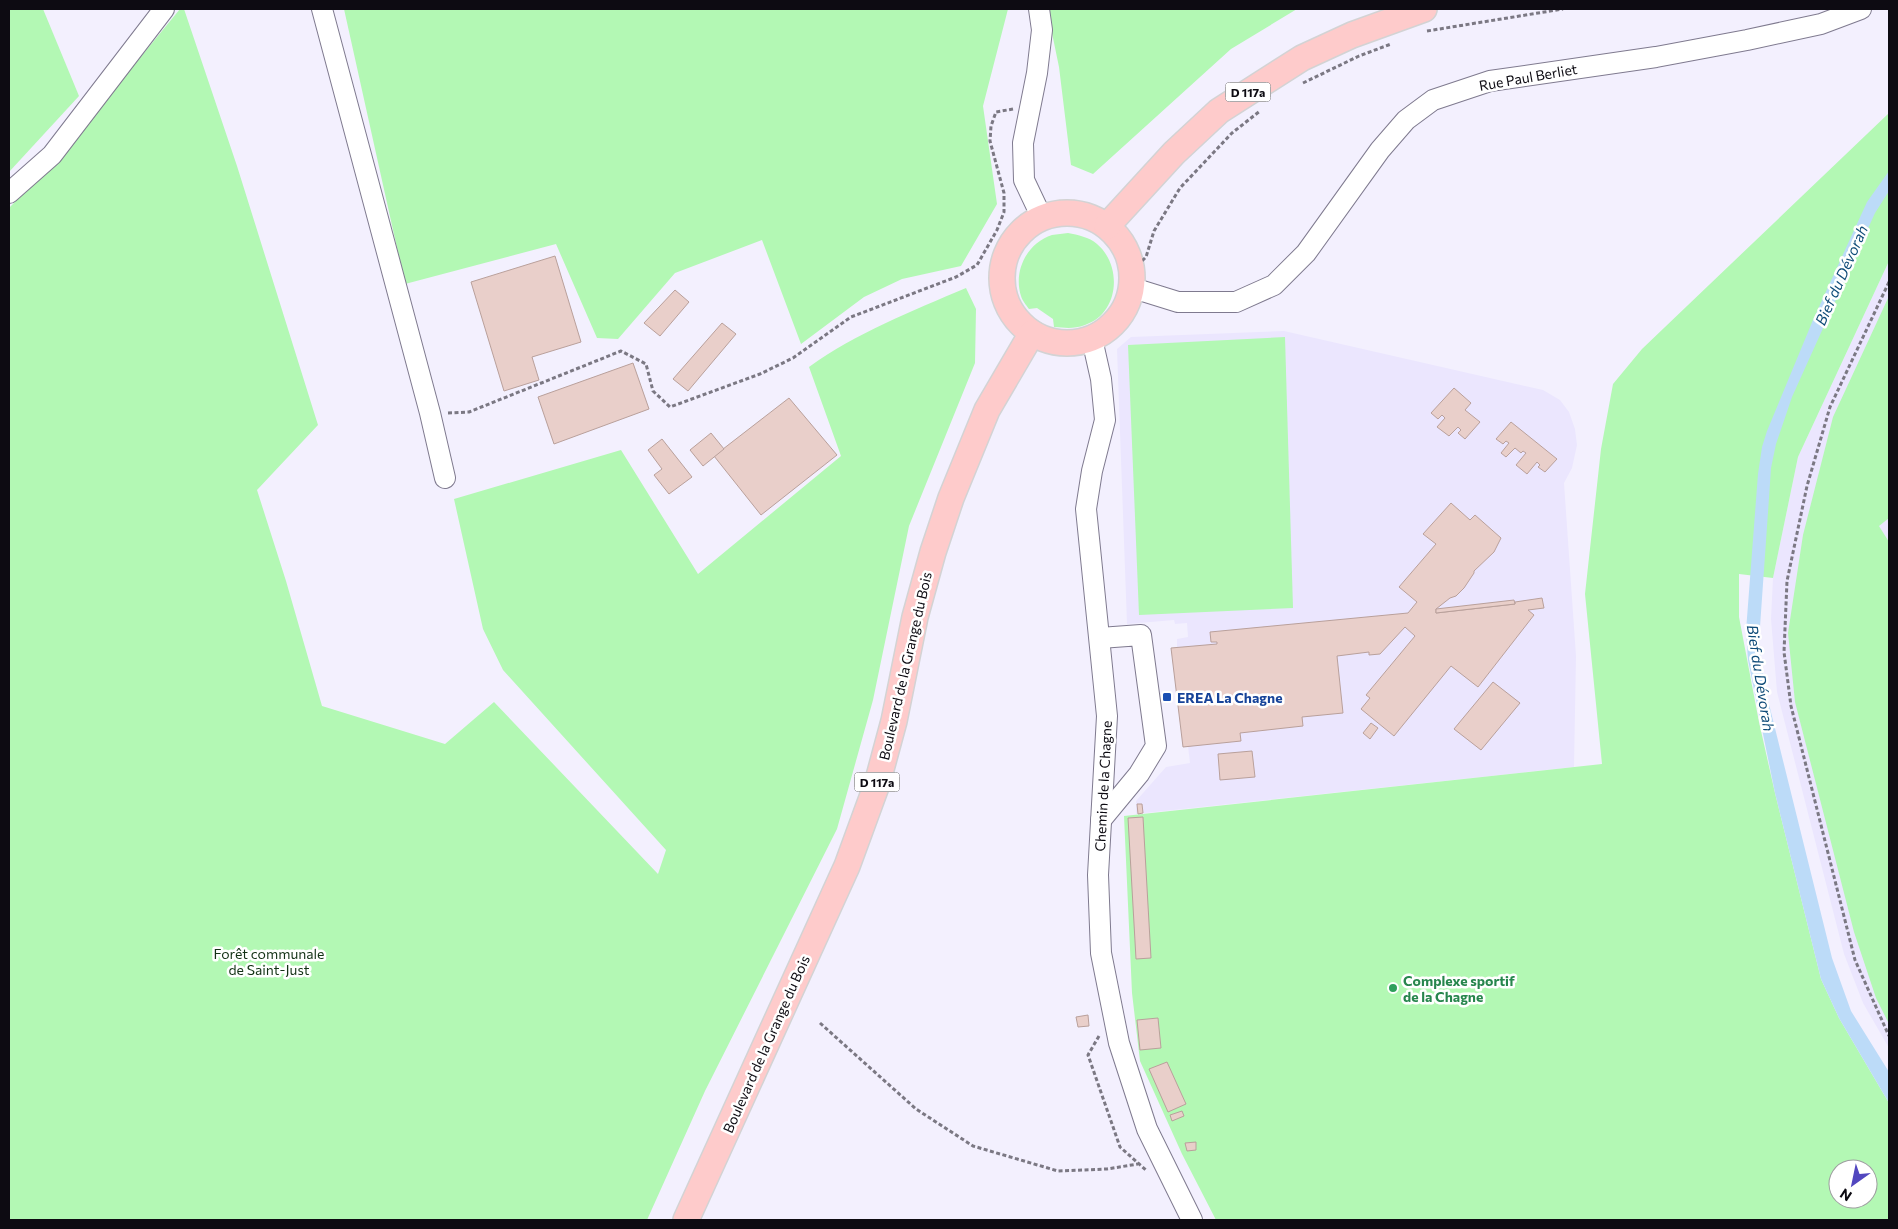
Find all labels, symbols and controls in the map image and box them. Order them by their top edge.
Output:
street label: Rue Paul Berliet [1478,60,1579,94]
road number: D 117a [1226,82,1270,101]
water label: Bief du Dévorah [1811,222,1871,328]
street label: Boulevard de la Grange du Bois [875,570,935,762]
water label: Bief du Dévorah [1744,623,1778,733]
place label: EREA La Chagne [1177,689,1283,706]
marker: EREA La Chagne [1161,691,1173,703]
street label: Chemin de la Chagne [1091,720,1115,852]
road number: D 117a [854,772,900,792]
park label: Forêt communale de Saint-Just [214,945,324,978]
street label: Boulevard de la Grange du Bois [719,953,813,1135]
place label: Complexe sportif de la Chagne [1403,972,1515,1005]
marker: Complexe sportif de la Chagne [1387,982,1399,994]
north arrow [1828,1159,1878,1209]
text: N [1837,1185,1855,1205]

